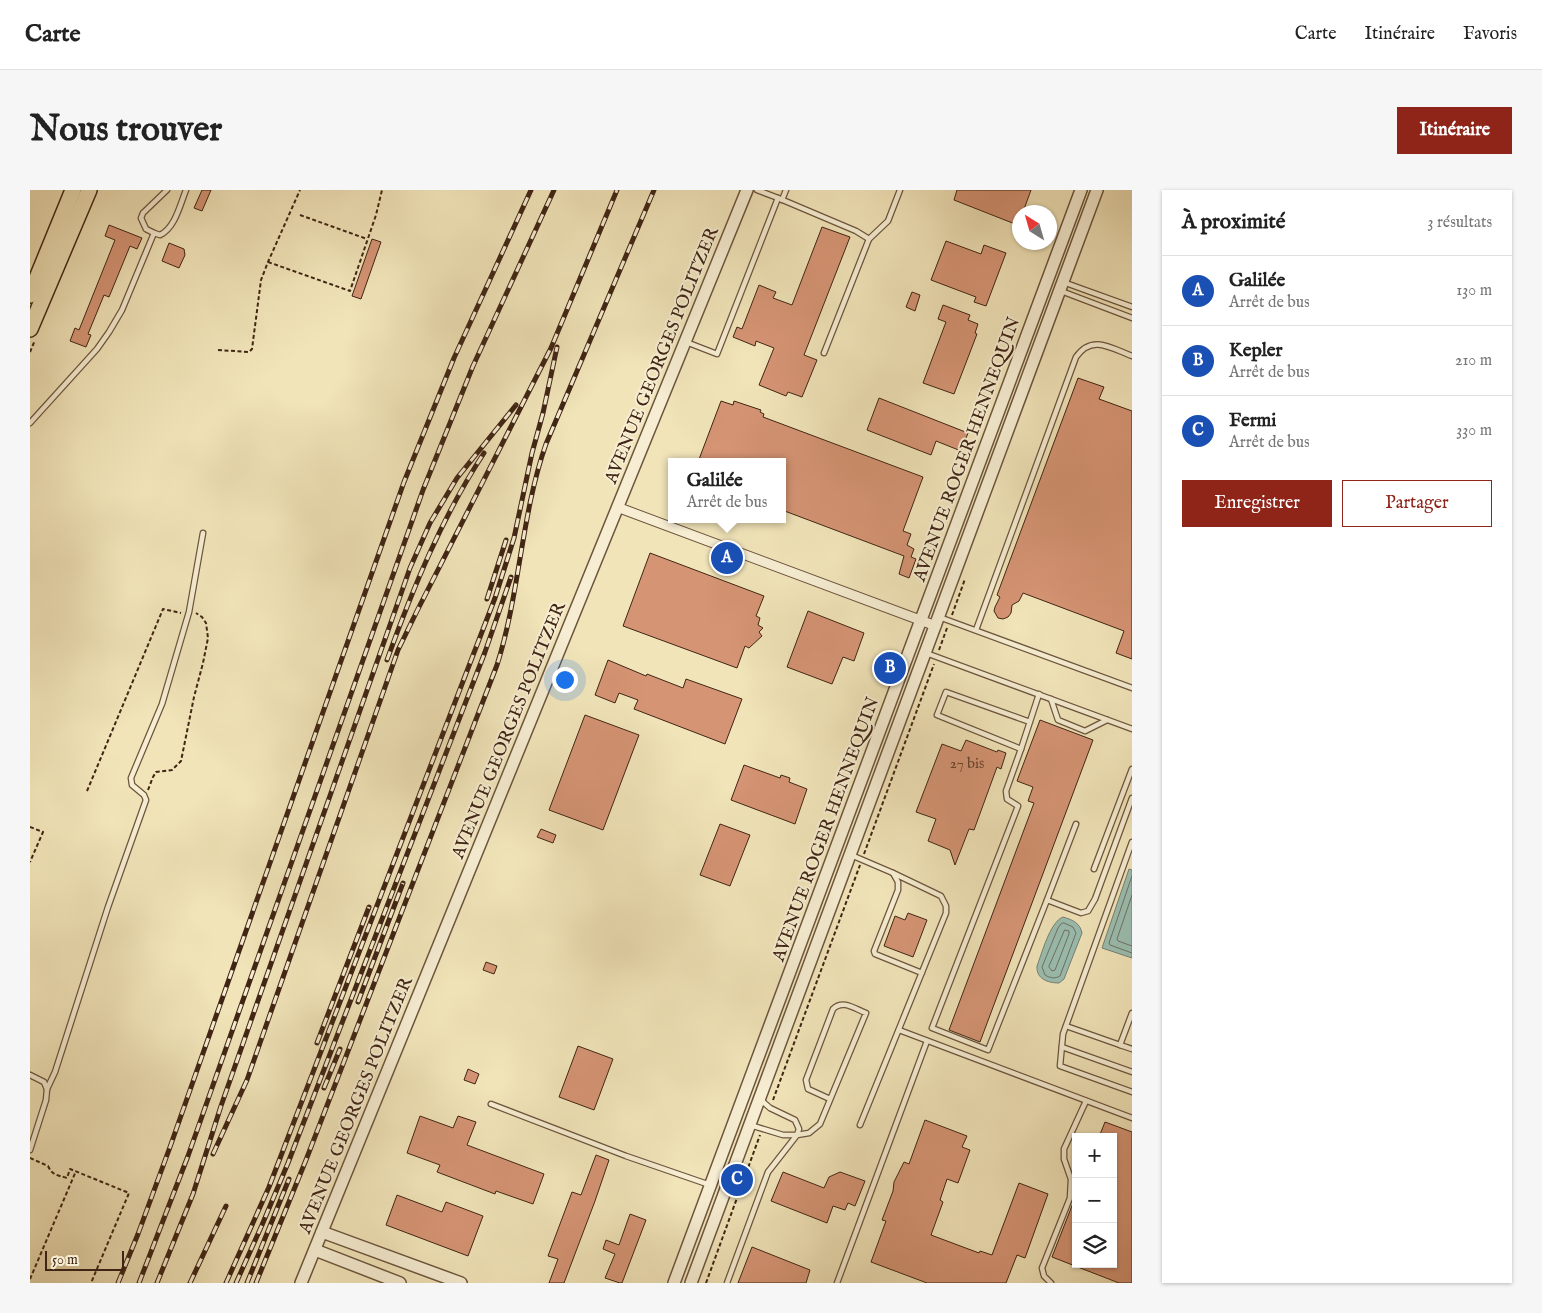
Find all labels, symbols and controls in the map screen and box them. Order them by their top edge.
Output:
text: Carte [25,19,81,50]
text: Carte [1295,23,1337,46]
text: Itinéraire [1365,23,1435,46]
text: Favoris [1463,23,1517,46]
button: Itinéraire [1397,107,1512,154]
text: Nous trouver [30,108,222,153]
north arrow [1012,205,1057,250]
text: À proximité [1182,209,1285,236]
text: 3 résultats [1427,213,1492,233]
street label: AVENUE GEORGES POLITZER [600,222,725,488]
text: Galilée [1229,269,1285,293]
text: A [1193,281,1203,301]
text: 130 m [1456,281,1492,301]
text: Arrêt de bus [1229,293,1310,313]
street label: AVENUE ROGER HENNEQUIN [908,314,1026,586]
text: Kepler [1229,339,1282,363]
text: B [1193,351,1203,371]
text: 210 m [1455,351,1492,371]
text: Arrêt de bus [1229,363,1310,383]
text: Fermi [1229,409,1276,433]
text: C [1192,421,1204,441]
text: 330 m [1456,421,1492,441]
text: Arrêt de bus [1229,433,1310,453]
popup [668,458,786,523]
text: Galilée [687,469,743,493]
button: Enregistrer [1182,480,1332,527]
button: Partager [1342,480,1492,527]
text: Arrêt de bus [687,493,767,513]
pin: A [711,539,743,577]
street label: AVENUE GEORGES POLITZER [447,597,572,863]
pin: B [874,649,906,687]
your location [552,667,578,693]
street label: AVENUE ROGER HENNEQUIN [767,694,885,966]
house number: 27 bis [950,754,984,773]
street label: AVENUE GEORGES POLITZER [294,972,419,1238]
map controls [1072,1133,1117,1268]
button: + [1072,1133,1117,1178]
pin: C [721,1161,753,1199]
button: − [1072,1178,1117,1223]
button: layers [1072,1223,1117,1268]
scale bar [45,1248,124,1271]
text: 50 m [52,1251,78,1269]

